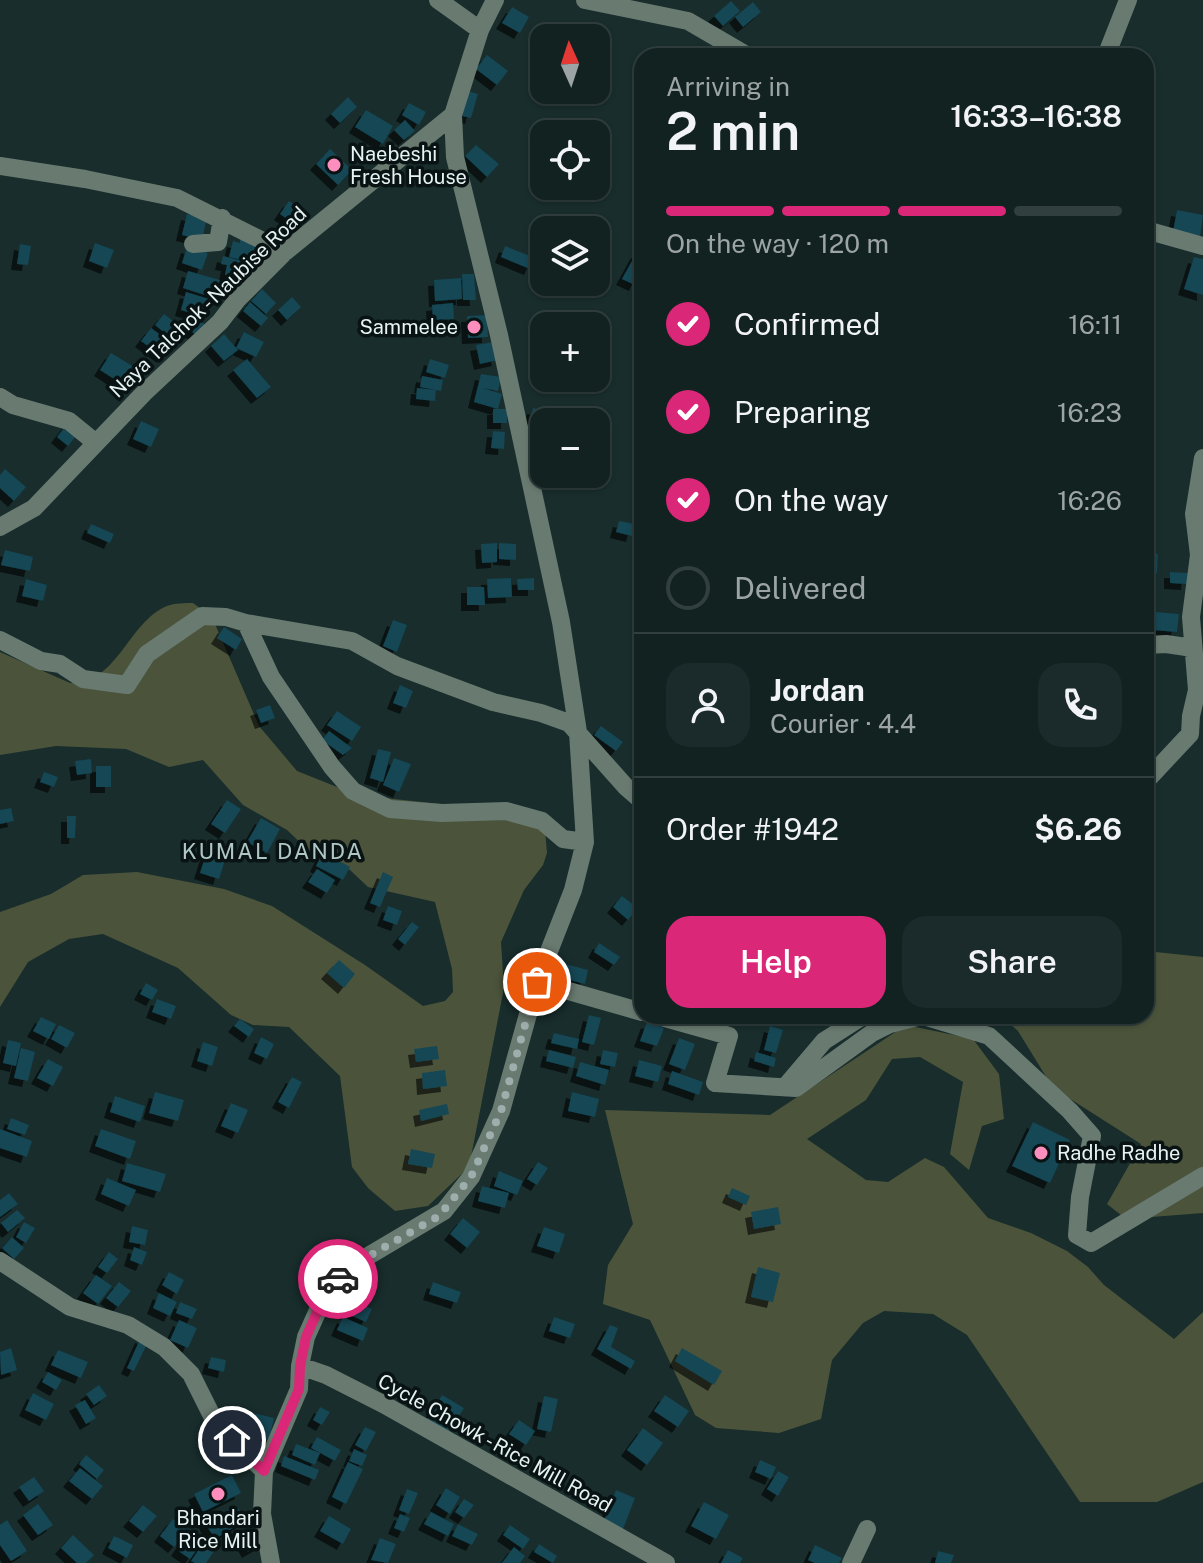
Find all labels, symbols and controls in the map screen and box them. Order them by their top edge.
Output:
north arrow [530,24,610,104]
map controls [530,24,610,488]
text: Arriving in [666,71,790,102]
text: 16:33–16:38 [950,98,1122,134]
text: 2 min [666,101,800,162]
button: locate [530,120,610,200]
place label: Naebeshi Fresh House [350,142,467,189]
marker: Naebeshi Fresh House [325,156,343,174]
street label: Naya Talchok - Naubise Road [105,202,311,402]
button: layers [530,216,610,296]
text: On the way · 120 m [666,228,889,259]
icon: check [666,302,710,346]
text: Confirmed [734,306,880,342]
text: 16:11 [1068,309,1122,340]
button: + [530,312,610,392]
place label: Sammelee [359,315,458,339]
marker: Sammelee [465,318,483,336]
icon: check [666,390,710,434]
text: Preparing [734,394,871,430]
text: 16:23 [1057,397,1122,428]
button: − [530,408,610,488]
icon: check [666,478,710,522]
text: On the way [734,482,888,518]
text: 16:26 [1057,485,1122,516]
text: Delivered [734,570,866,606]
button: person [666,663,750,747]
button: phone [1038,663,1122,747]
text: Jordan [770,672,865,708]
text: Courier · 4.4 [770,708,916,739]
text: Order #1942 [666,811,839,847]
text: $6.26 [1034,811,1122,847]
district label: KUMAL DANDA [182,838,364,864]
button: Help [666,916,886,1008]
button: Share [902,916,1122,1008]
pin [503,948,571,1016]
icon: bag [515,960,559,1004]
place label: Radhe Radhe [1057,1141,1180,1165]
marker: Radhe Radhe [1032,1144,1050,1162]
courier [298,1239,378,1319]
icon: car [316,1257,360,1301]
street label: Cycle Chowk - Rice Mill Road [374,1369,616,1517]
pin [198,1406,266,1474]
icon: home [210,1418,254,1462]
marker: Bhandari Rice Mill [209,1485,227,1503]
place label: Bhandari Rice Mill [176,1506,260,1553]

